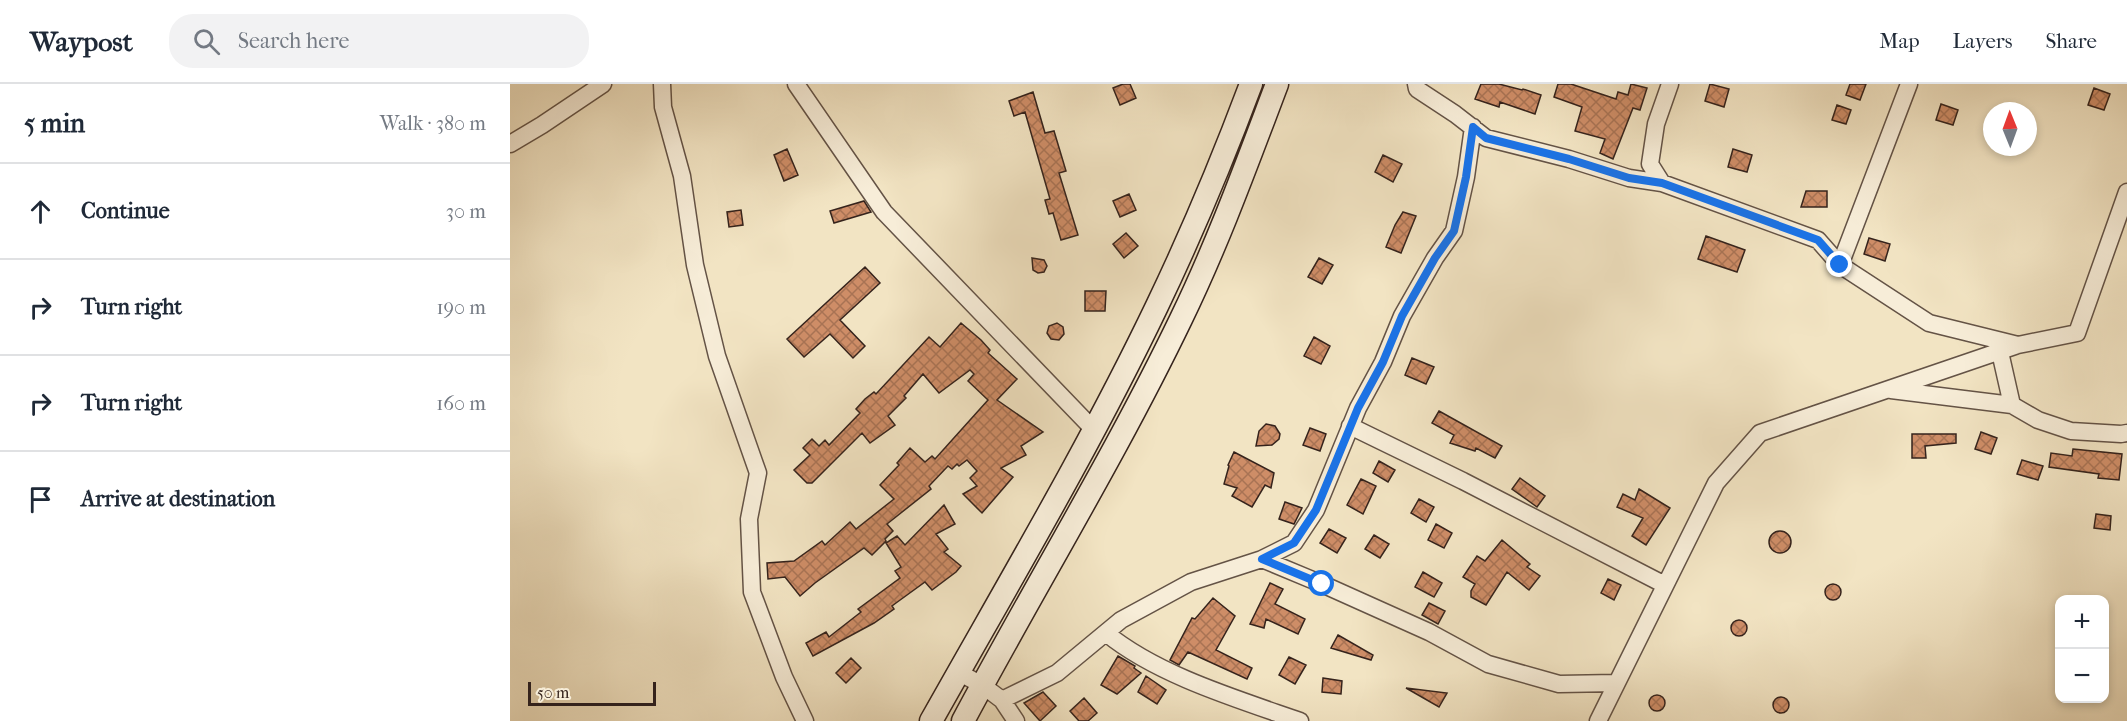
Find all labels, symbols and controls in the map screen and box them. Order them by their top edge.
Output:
search box [169,14,589,68]
text: Waypost [30,25,133,58]
icon: search [190,25,223,58]
text: Search here [238,28,349,54]
text: Map [1879,29,1920,53]
text: Layers [1953,29,2012,53]
text: Share [2045,29,2097,53]
north arrow [1983,102,2037,156]
text: 5 min [24,108,85,139]
text: Walk · 380 m [380,112,486,135]
icon: ahead [24,195,57,228]
text: Continue [81,198,170,224]
text: 30 m [446,200,486,223]
route end [1826,251,1852,277]
icon: right [24,291,57,324]
text: Turn right [81,294,182,320]
text: 190 m [436,296,486,319]
icon: right [24,387,57,420]
text: Turn right [81,390,182,416]
text: 160 m [436,392,486,415]
icon: arrive [24,483,57,516]
text: Arrive at destination [81,486,275,512]
route start [1308,570,1334,596]
map controls [2055,595,2109,703]
button: + [2055,595,2109,649]
button: − [2055,649,2109,703]
scale bar [528,679,656,706]
text: 50 m [537,683,569,702]

